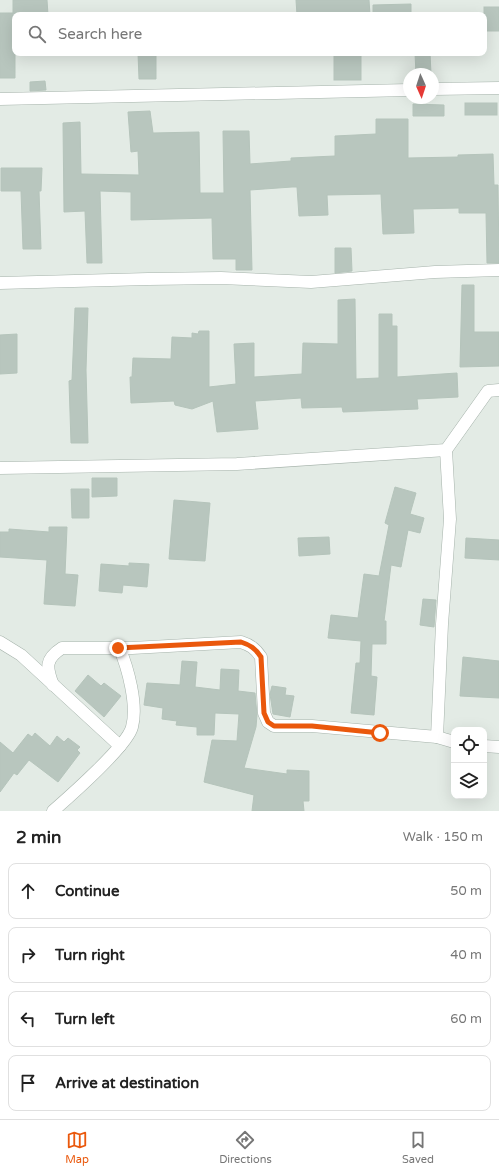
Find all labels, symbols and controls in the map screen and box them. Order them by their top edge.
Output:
search box [12,12,487,56]
icon: search [26,23,48,45]
text: Search here [58,25,142,43]
north arrow [403,68,439,104]
route end [109,639,127,657]
route start [371,724,389,742]
map controls [451,727,487,799]
button: locate [451,727,487,763]
button: layers [451,763,487,799]
text: 2 min [16,827,61,848]
text: Walk · 150 m [403,829,483,845]
icon: ahead [17,880,39,902]
text: Continue [55,882,119,900]
text: 50 m [450,883,482,899]
icon: right [17,944,39,966]
text: Turn right [55,946,125,964]
text: 40 m [450,947,482,963]
icon: left [17,1008,39,1030]
text: Turn left [55,1010,115,1028]
text: 60 m [450,1011,482,1027]
icon: arrive [17,1072,39,1094]
text: Arrive at destination [55,1074,199,1092]
tab: Map [65,1129,89,1166]
tab: Directions [219,1129,272,1166]
tab: Saved [402,1129,434,1166]

